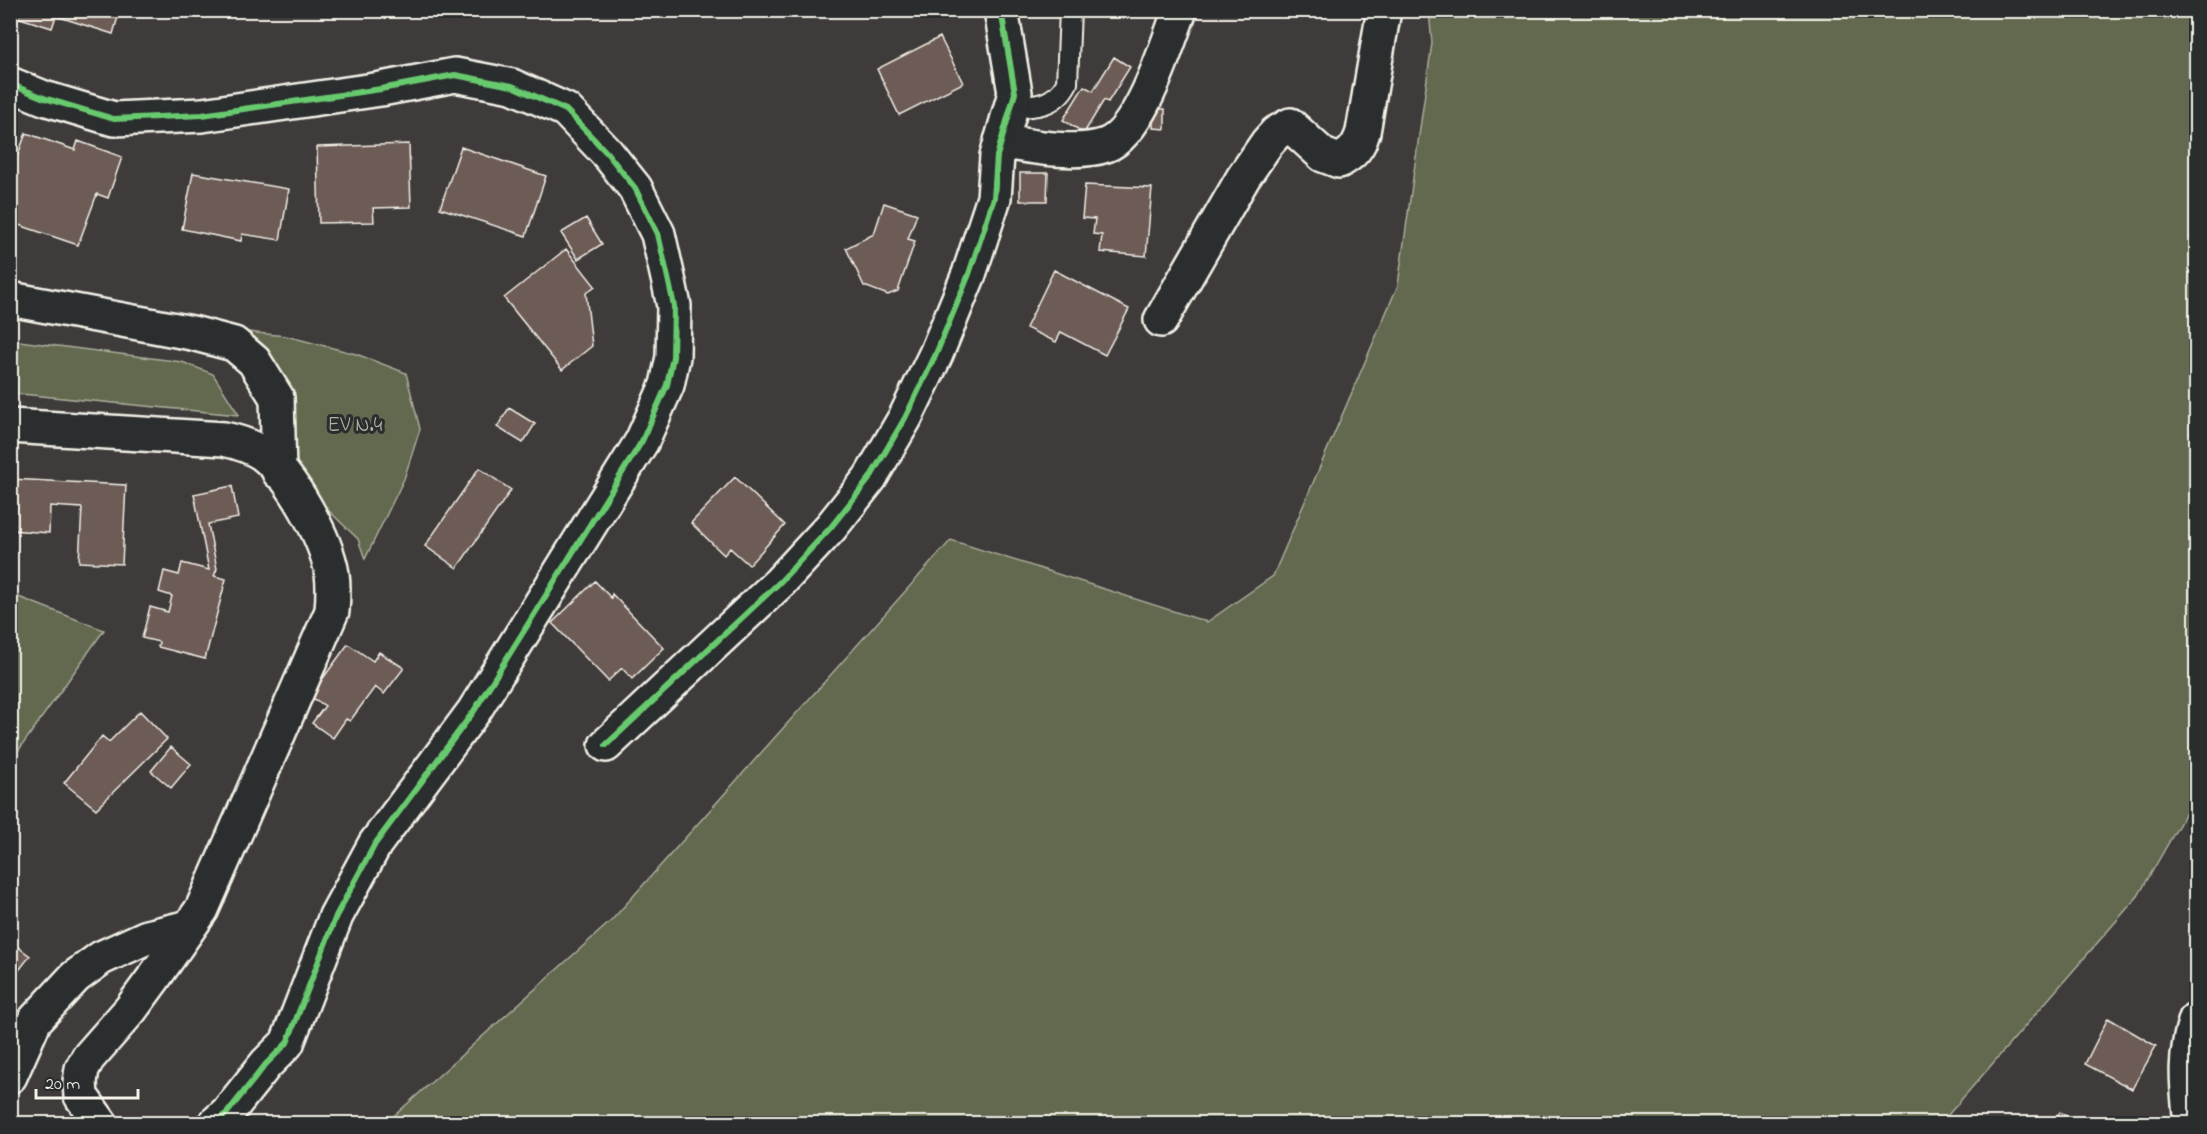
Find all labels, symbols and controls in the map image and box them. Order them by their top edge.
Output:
park label: EV N.4 [328,411,383,441]
scale bar [36,1062,138,1100]
text: 20 m [45,1072,80,1098]

